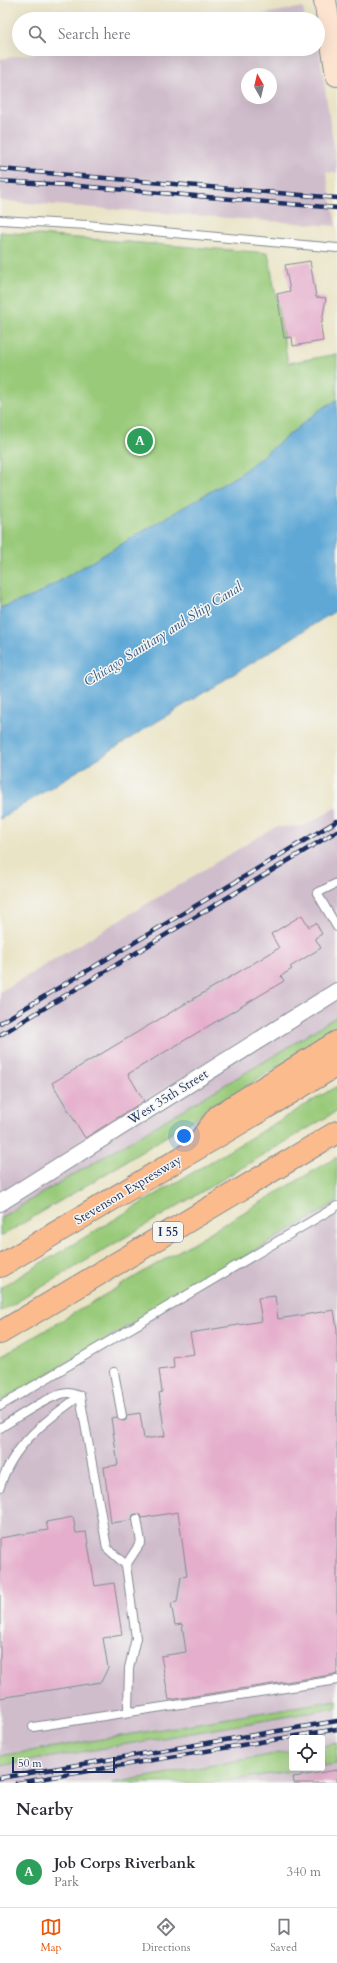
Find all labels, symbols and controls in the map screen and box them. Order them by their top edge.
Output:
search box [12,12,325,56]
icon: search [26,23,48,45]
text: Search here [58,24,131,44]
north arrow [241,68,277,104]
pin: A [127,426,153,456]
water label: Chicago Sanitary and Ship Canal [80,577,247,691]
street label: West 35th Street [124,1065,212,1129]
your location [174,1126,194,1146]
street label: Stevenson Expressway [71,1151,185,1229]
road number: I 55 [153,1222,183,1242]
map controls [289,1735,325,1771]
button: locate [289,1735,325,1771]
scale bar [12,1755,115,1774]
text: 50 m [18,1756,42,1771]
text: Nearby [16,1798,73,1821]
text: Job Corps Riverbank [54,1853,196,1873]
text: A [24,1863,34,1881]
text: 340 m [287,1863,321,1881]
text: Park [54,1873,79,1891]
tab: Map [40,1916,62,1955]
tab: Directions [142,1916,190,1955]
tab: Saved [270,1916,297,1955]

